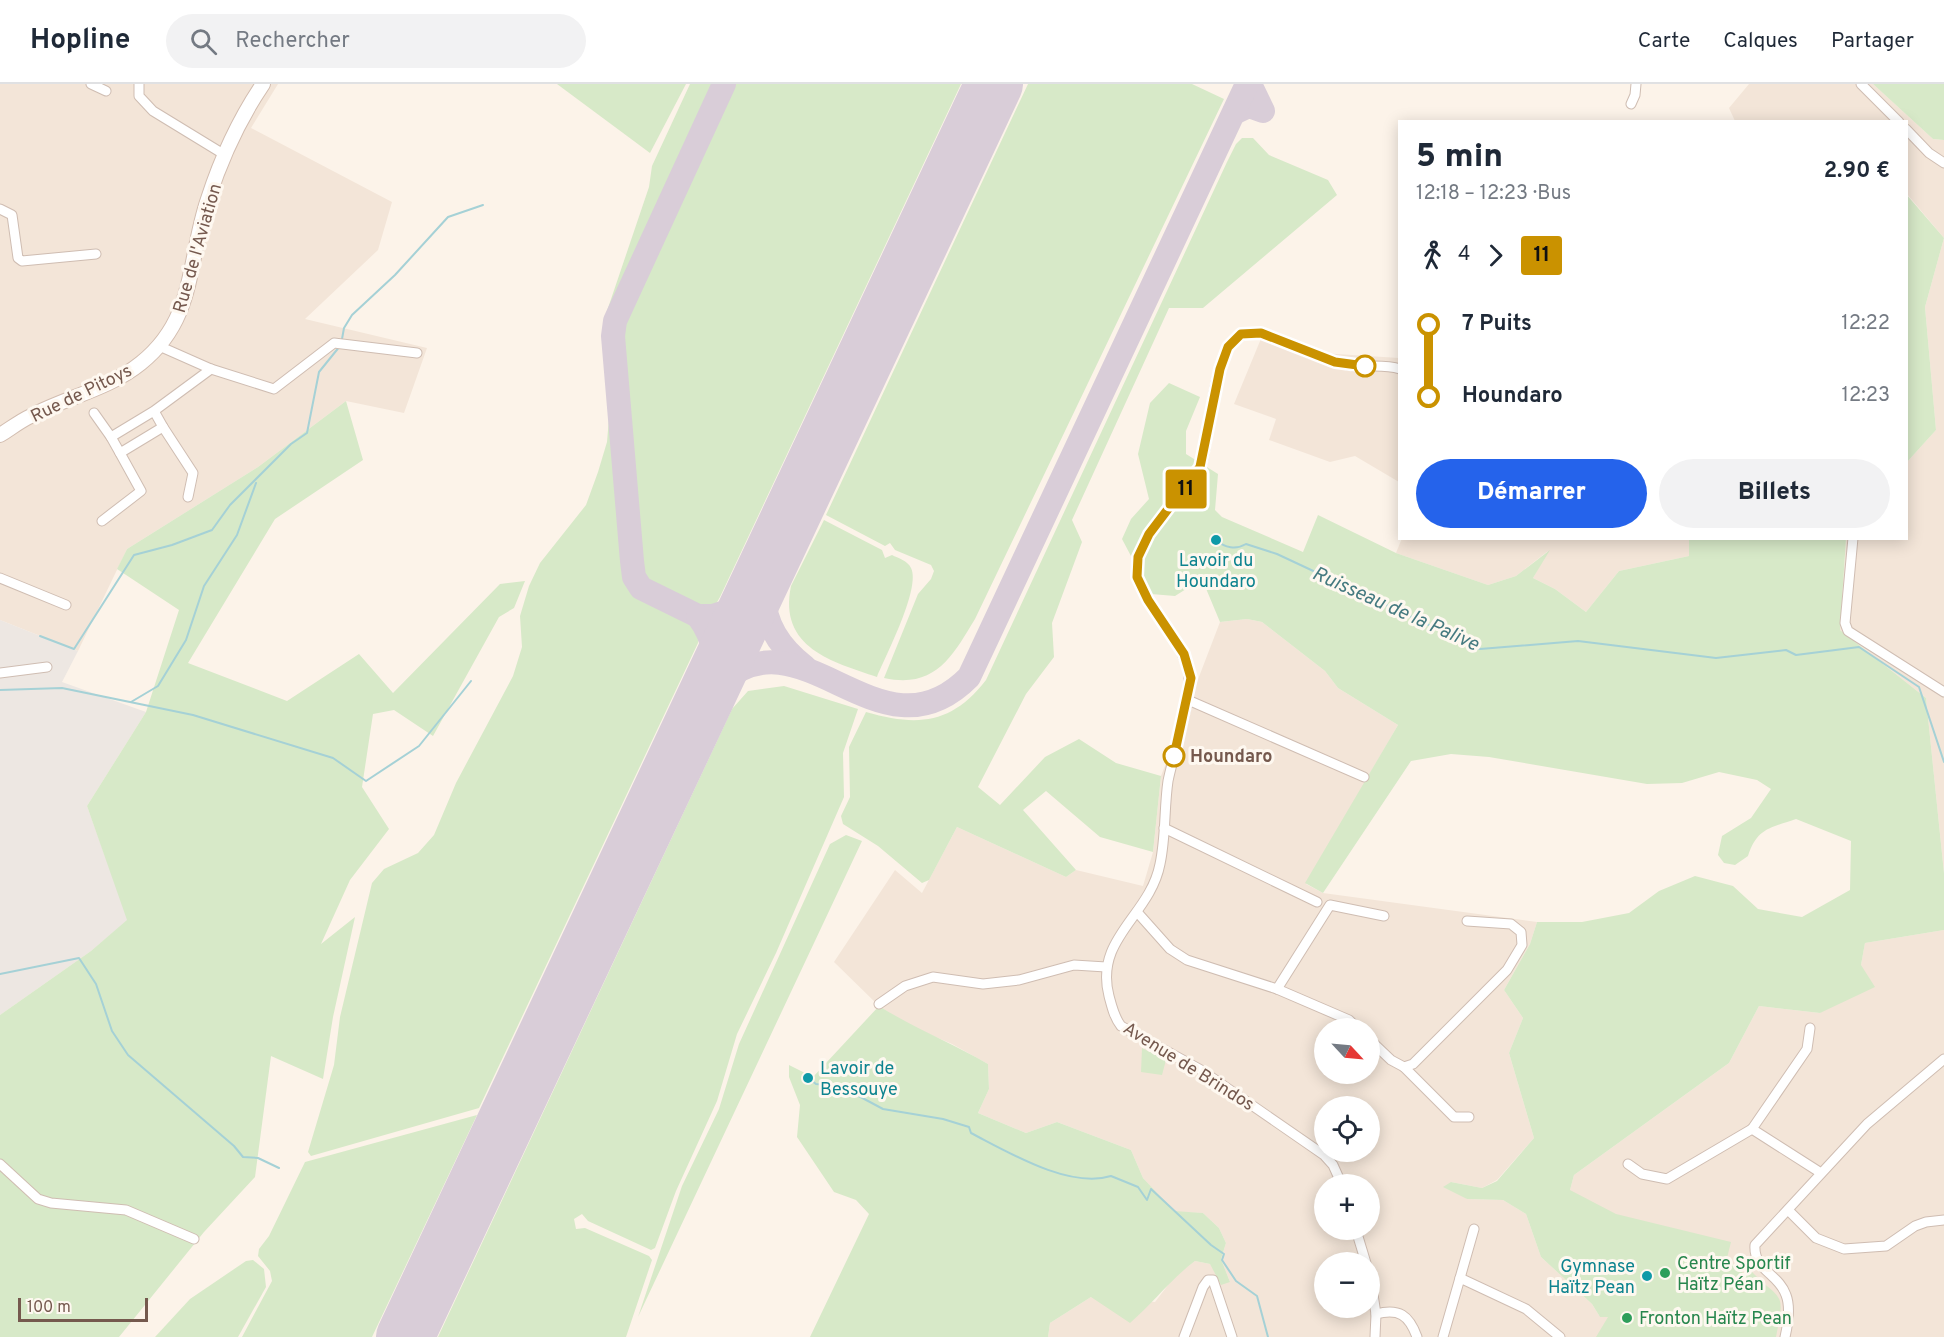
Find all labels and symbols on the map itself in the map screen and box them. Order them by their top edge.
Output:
street label: Rue de l'Aviation [169,181,228,316]
unlabelled marker [1354,355,1376,377]
street label: Rue de Pitoys [27,360,136,429]
line badge: 11 [1159,470,1213,508]
marker: Lavoir du Houndaro [1209,533,1223,547]
place label: Lavoir du Houndaro [1176,550,1256,594]
water label: Ruisseau de la Palive [1308,561,1483,659]
marker: Houndaro [1163,745,1185,767]
place label: Houndaro [1190,746,1272,769]
street label: Avenue de Brindos [1118,1018,1258,1117]
north arrow [1314,1018,1380,1084]
place label: Lavoir de Bessouye [820,1058,898,1102]
marker: Lavoir de Bessouye [801,1071,815,1085]
place label: Centre Sportif Haïtz Péan [1677,1253,1791,1297]
place label: Gymnase Haïtz Pean [1548,1256,1635,1300]
marker: Centre Sportif Haïtz Péan [1658,1266,1672,1280]
marker: Gymnase Haïtz Pean [1640,1269,1654,1283]
scale bar [18,1295,148,1322]
place label: Fronton Haïtz Pean [1639,1308,1792,1331]
marker: Fronton Haïtz Pean [1620,1311,1634,1325]

